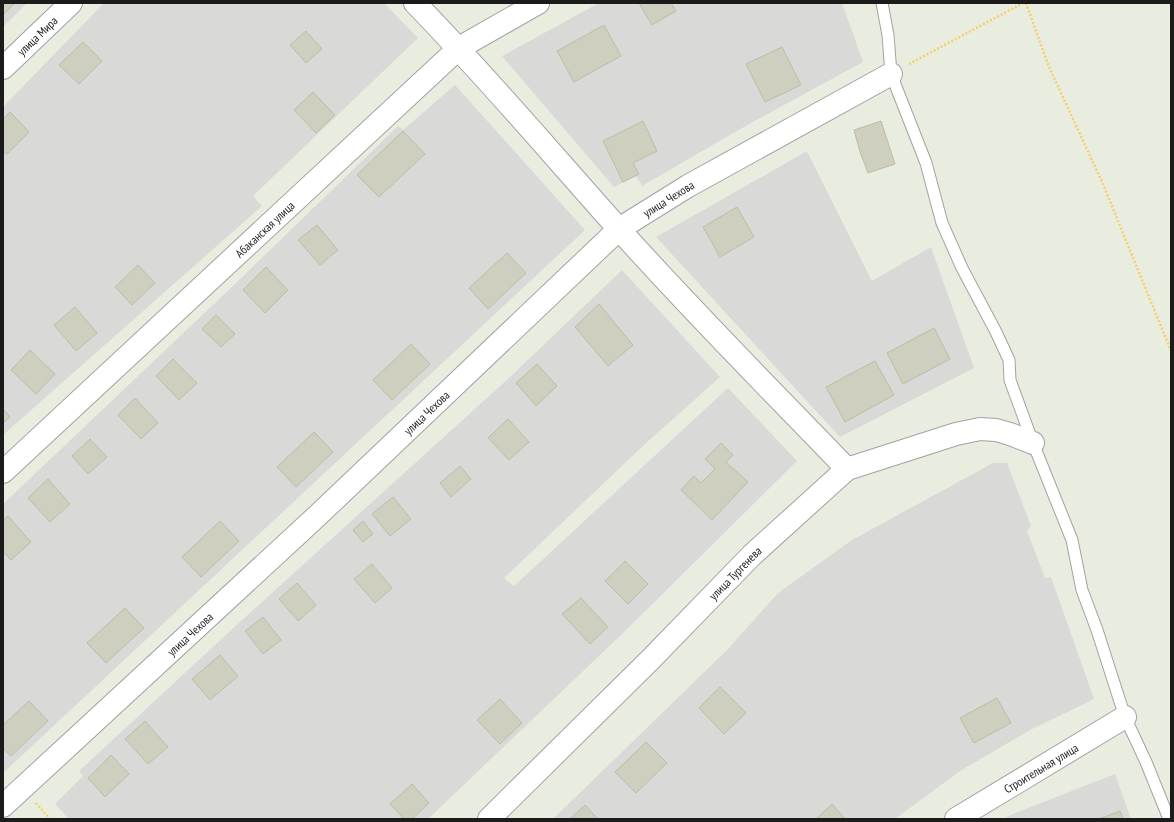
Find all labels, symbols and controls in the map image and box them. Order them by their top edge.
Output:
street label: улица Мира [14,13,60,58]
street label: улица Чехова [640,177,696,220]
street label: Абаканская улица [232,197,297,260]
street label: улица Чехова [400,387,452,438]
street label: улица Тургенева [705,543,764,603]
street label: улица Чехова [163,609,216,659]
street label: Строительная улица [1001,740,1081,796]

